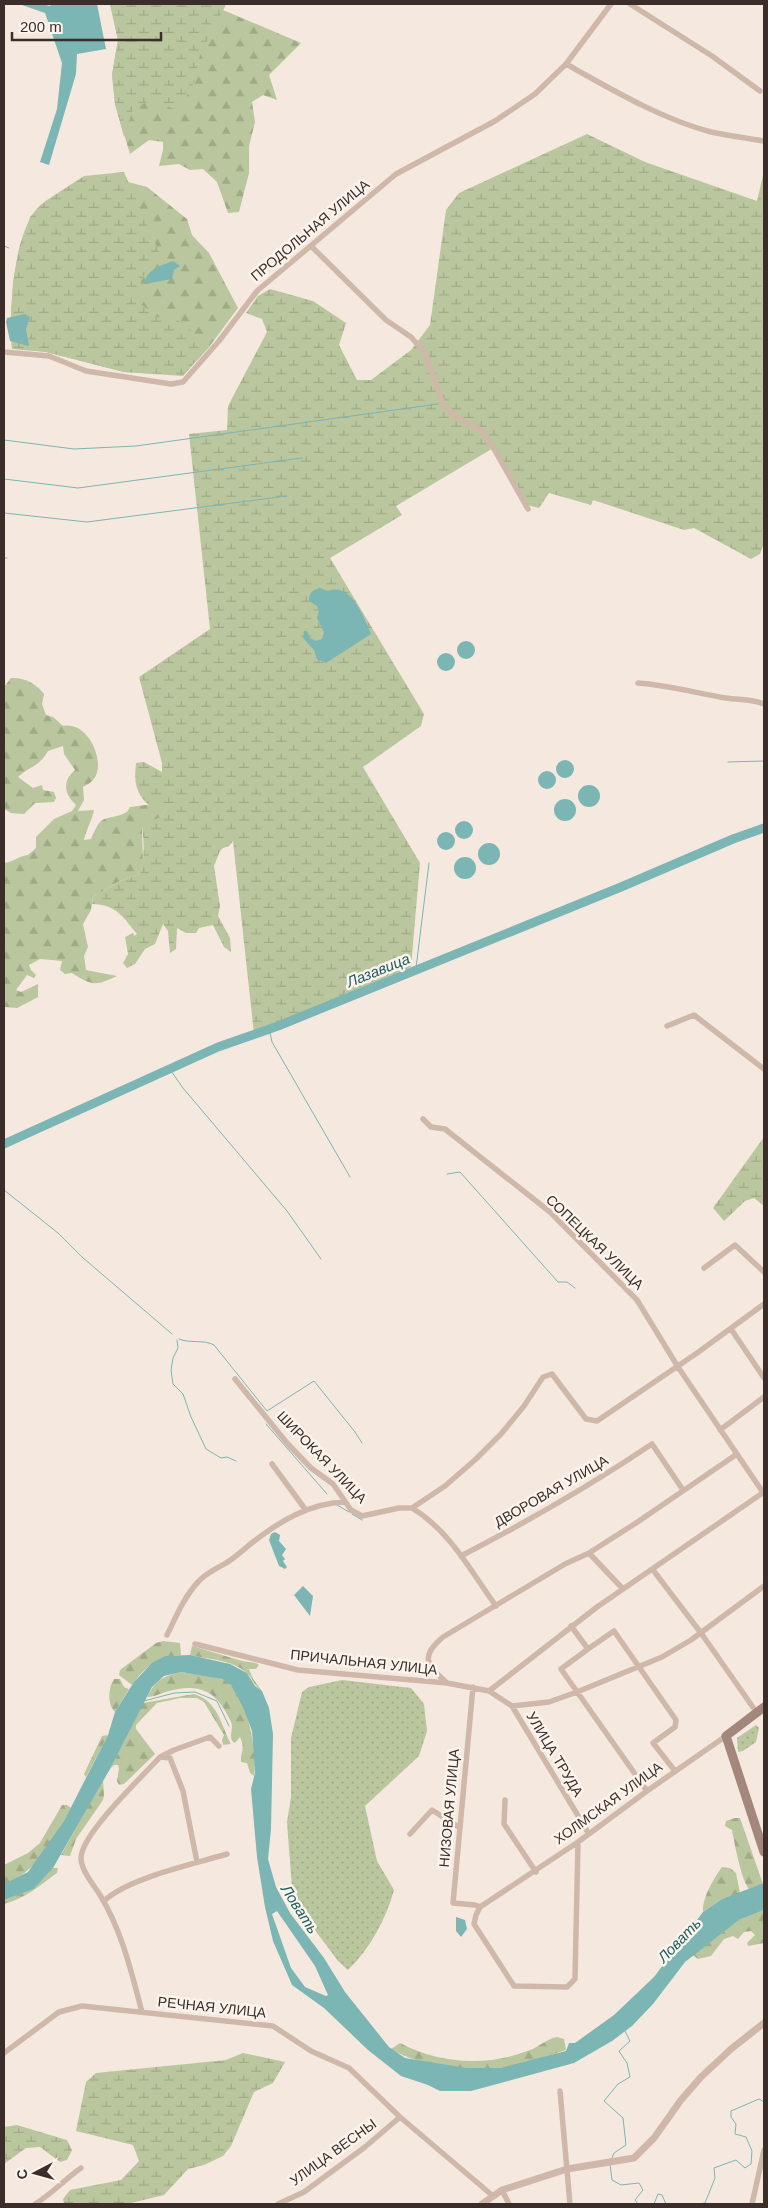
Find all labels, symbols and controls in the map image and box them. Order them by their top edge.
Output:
scale bar [12,10,161,42]
text: 200 m [20,18,62,35]
street label: ПРОДОЛЬНАЯ УЛИЦА [248,176,373,284]
water label: Лазавица [343,950,412,991]
street label: СОПЕЦКАЯ УЛИЦА [543,1191,648,1293]
street label: ШИРОКАЯ УЛИЦА [274,1408,370,1507]
street label: ДВОРОВАЯ УЛИЦА [491,1452,611,1530]
street label: ПРИЧАЛЬНАЯ УЛИЦА [290,1646,439,1678]
street label: УЛИЦА ТРУДА [523,1709,587,1800]
street label: НИЗОВАЯ УЛИЦА [436,1747,462,1868]
street label: ХОЛМСКАЯ УЛИЦА [551,1758,666,1848]
water label: Ловать [277,1881,322,1937]
water label: Ловать [653,1914,704,1966]
street label: РЕЧНАЯ УЛИЦА [157,1993,268,2021]
street label: УЛИЦА ВЕСНЫ [287,2115,379,2189]
north arrow [10,2148,60,2198]
text: С [14,2168,31,2180]

